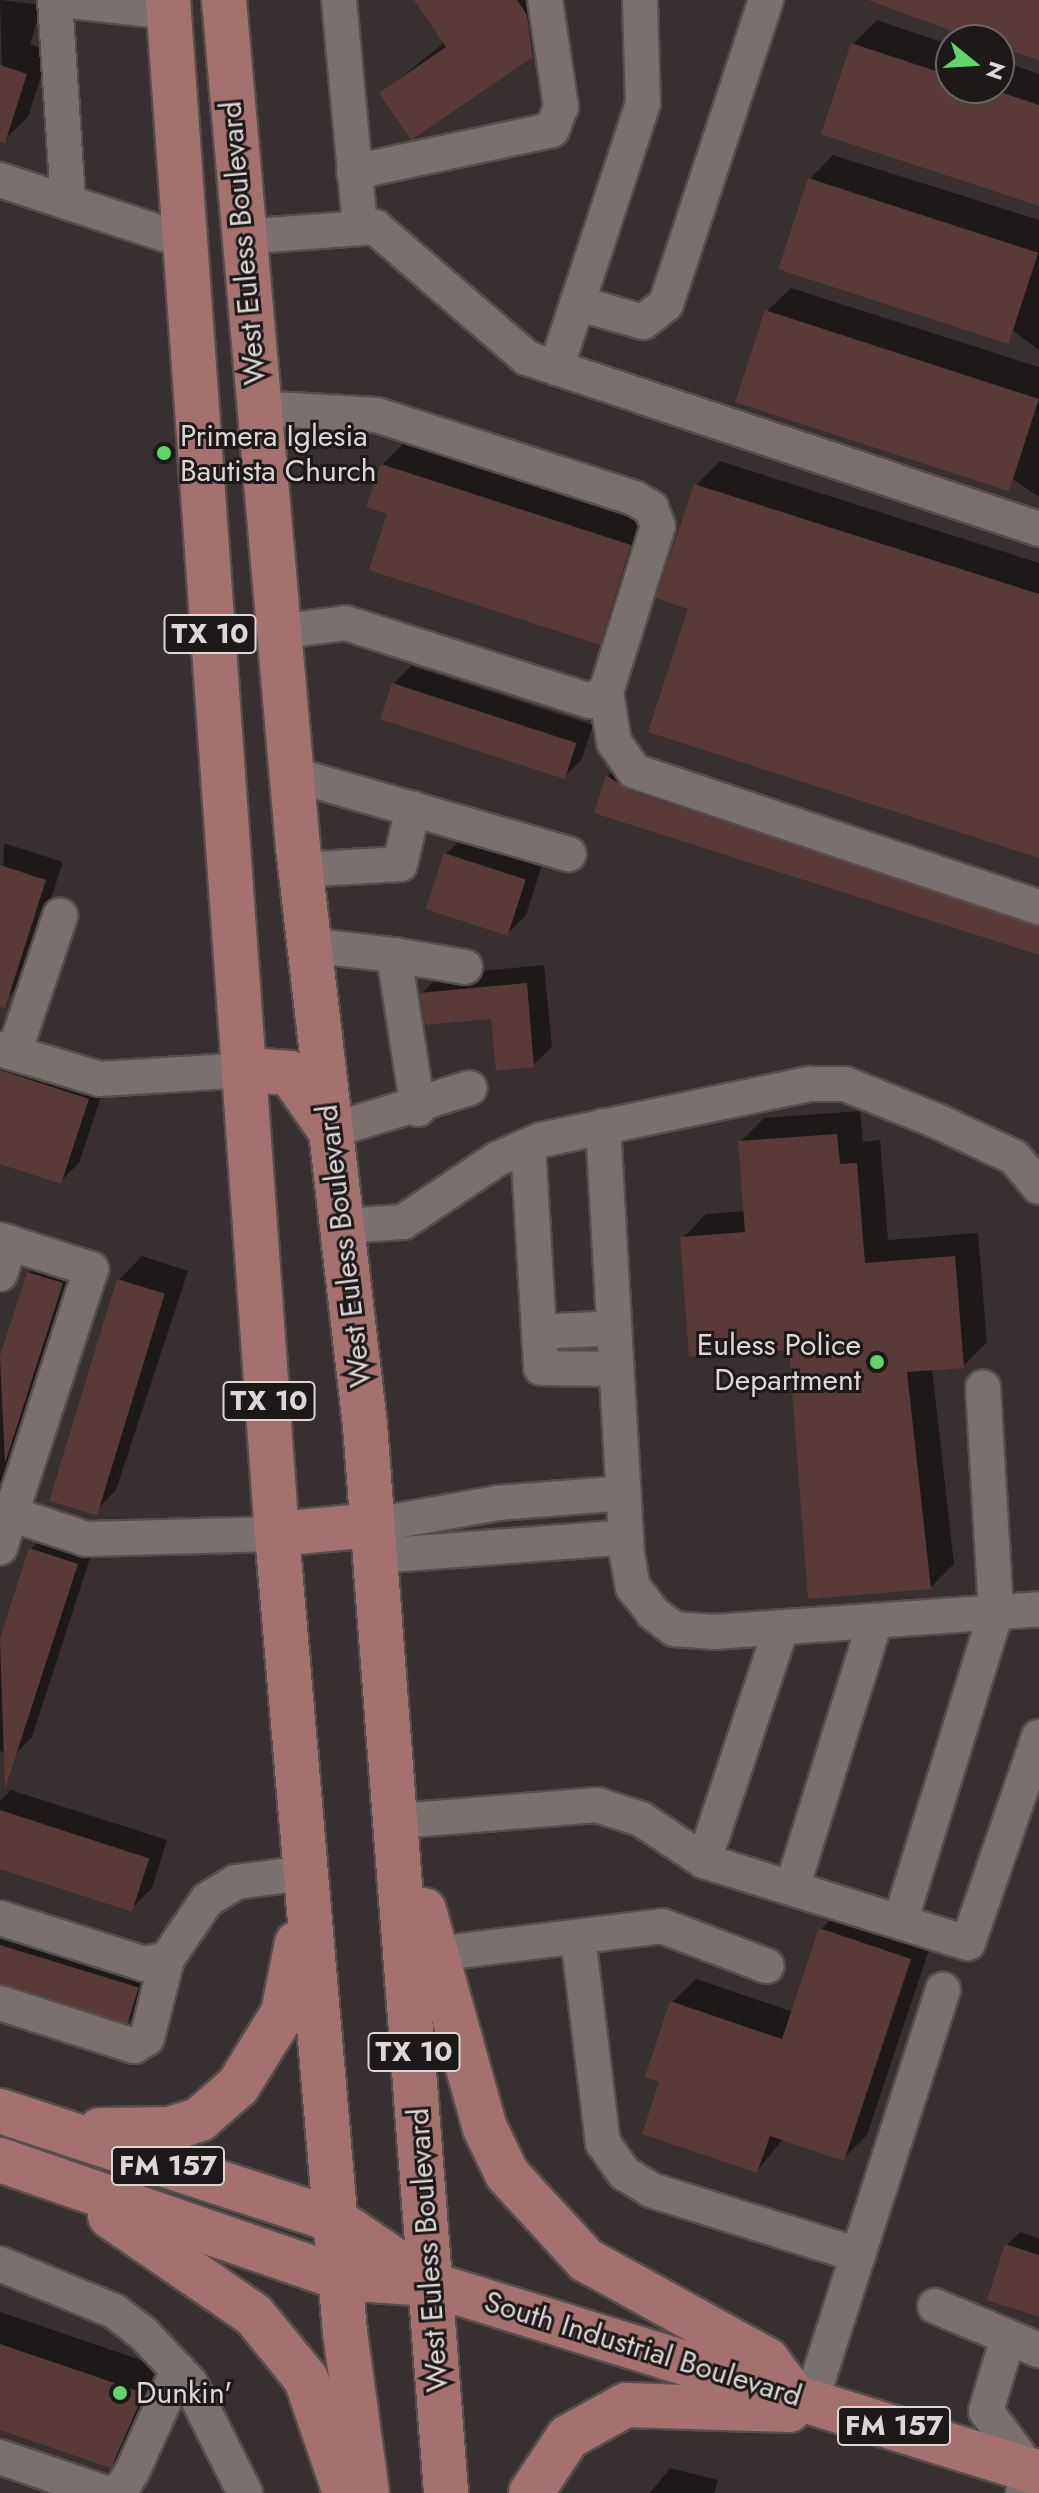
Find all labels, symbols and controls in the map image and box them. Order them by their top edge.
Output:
north arrow [935,24,1015,104]
text: N [978,58,1014,84]
street label: West Euless Boulevard [213,100,273,386]
place label: Primera Iglesia Bautista Church [180,418,377,488]
marker: Primera Iglesia Bautista Church [155,444,173,462]
road number: TX 10 [162,610,258,658]
street label: West Euless Boulevard [309,1103,379,1389]
place label: Euless Police Department [697,1327,861,1398]
marker: Euless Police Department [868,1353,886,1371]
road number: TX 10 [221,1377,317,1425]
road number: TX 10 [366,2028,462,2076]
street label: West Euless Boulevard [400,2107,456,2393]
road number: FM 157 [110,2142,226,2190]
street label: South Industrial Boulevard [480,2284,806,2414]
place label: Dunkin' [136,2375,232,2411]
marker: Dunkin' [111,2384,129,2402]
road number: FM 157 [836,2402,952,2450]

